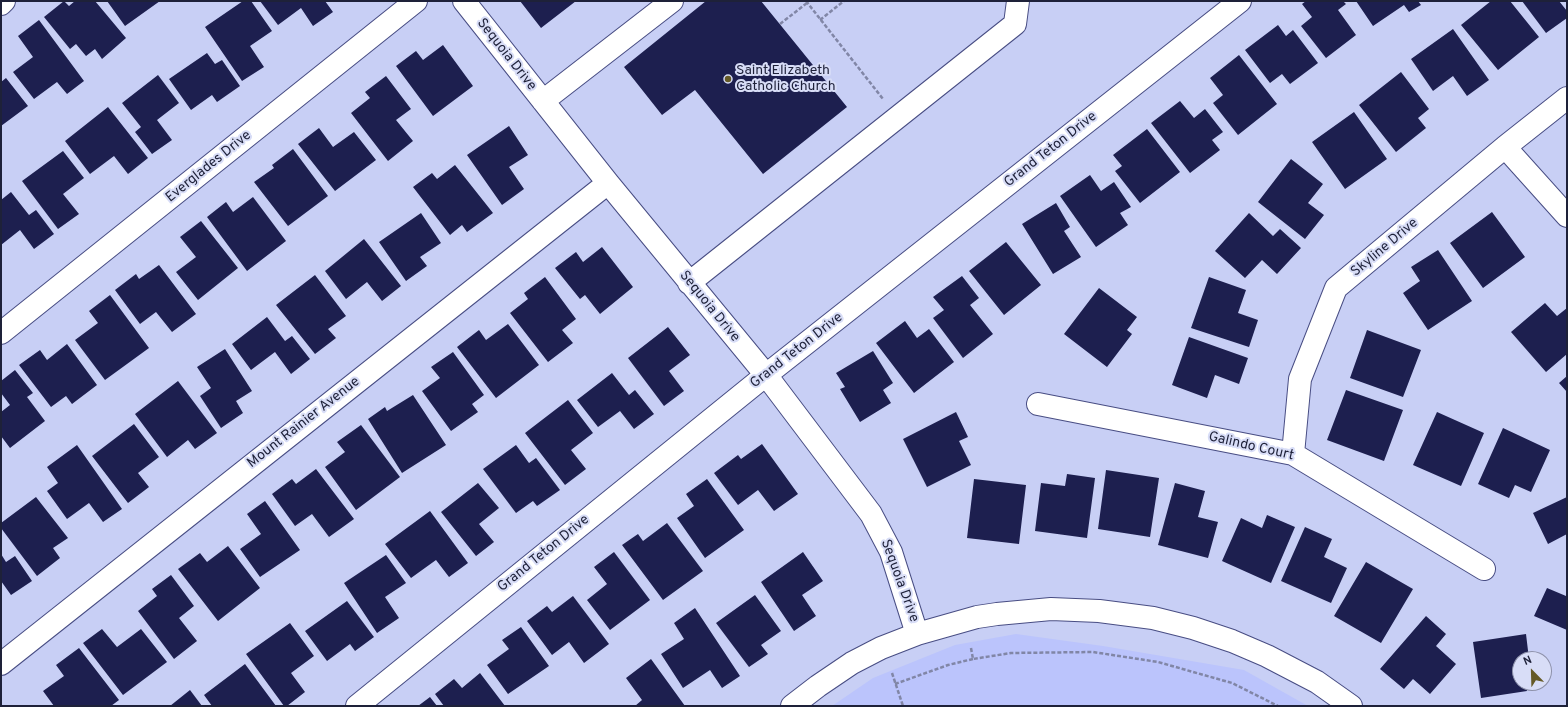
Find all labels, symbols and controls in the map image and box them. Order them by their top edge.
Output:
street label: Sequoia Drive [473,16,539,94]
place label: Saint Elizabeth Catholic Church [736,63,836,96]
marker: Saint Elizabeth Catholic Church [723,74,733,84]
street label: Grand Teton Drive [1001,109,1101,191]
street label: Everglades Drive [163,127,255,207]
street label: Skyline Drive [1348,215,1422,281]
street label: Sequoia Drive [675,268,743,346]
street label: Grand Teton Drive [747,310,847,392]
street label: Mount Rainier Avenue [244,374,364,472]
street label: Galindo Court [1207,429,1295,465]
street label: Grand Teton Drive [495,512,593,596]
street label: Sequoia Drive [876,537,922,625]
north arrow [1512,651,1552,691]
text: N [1521,653,1534,669]

